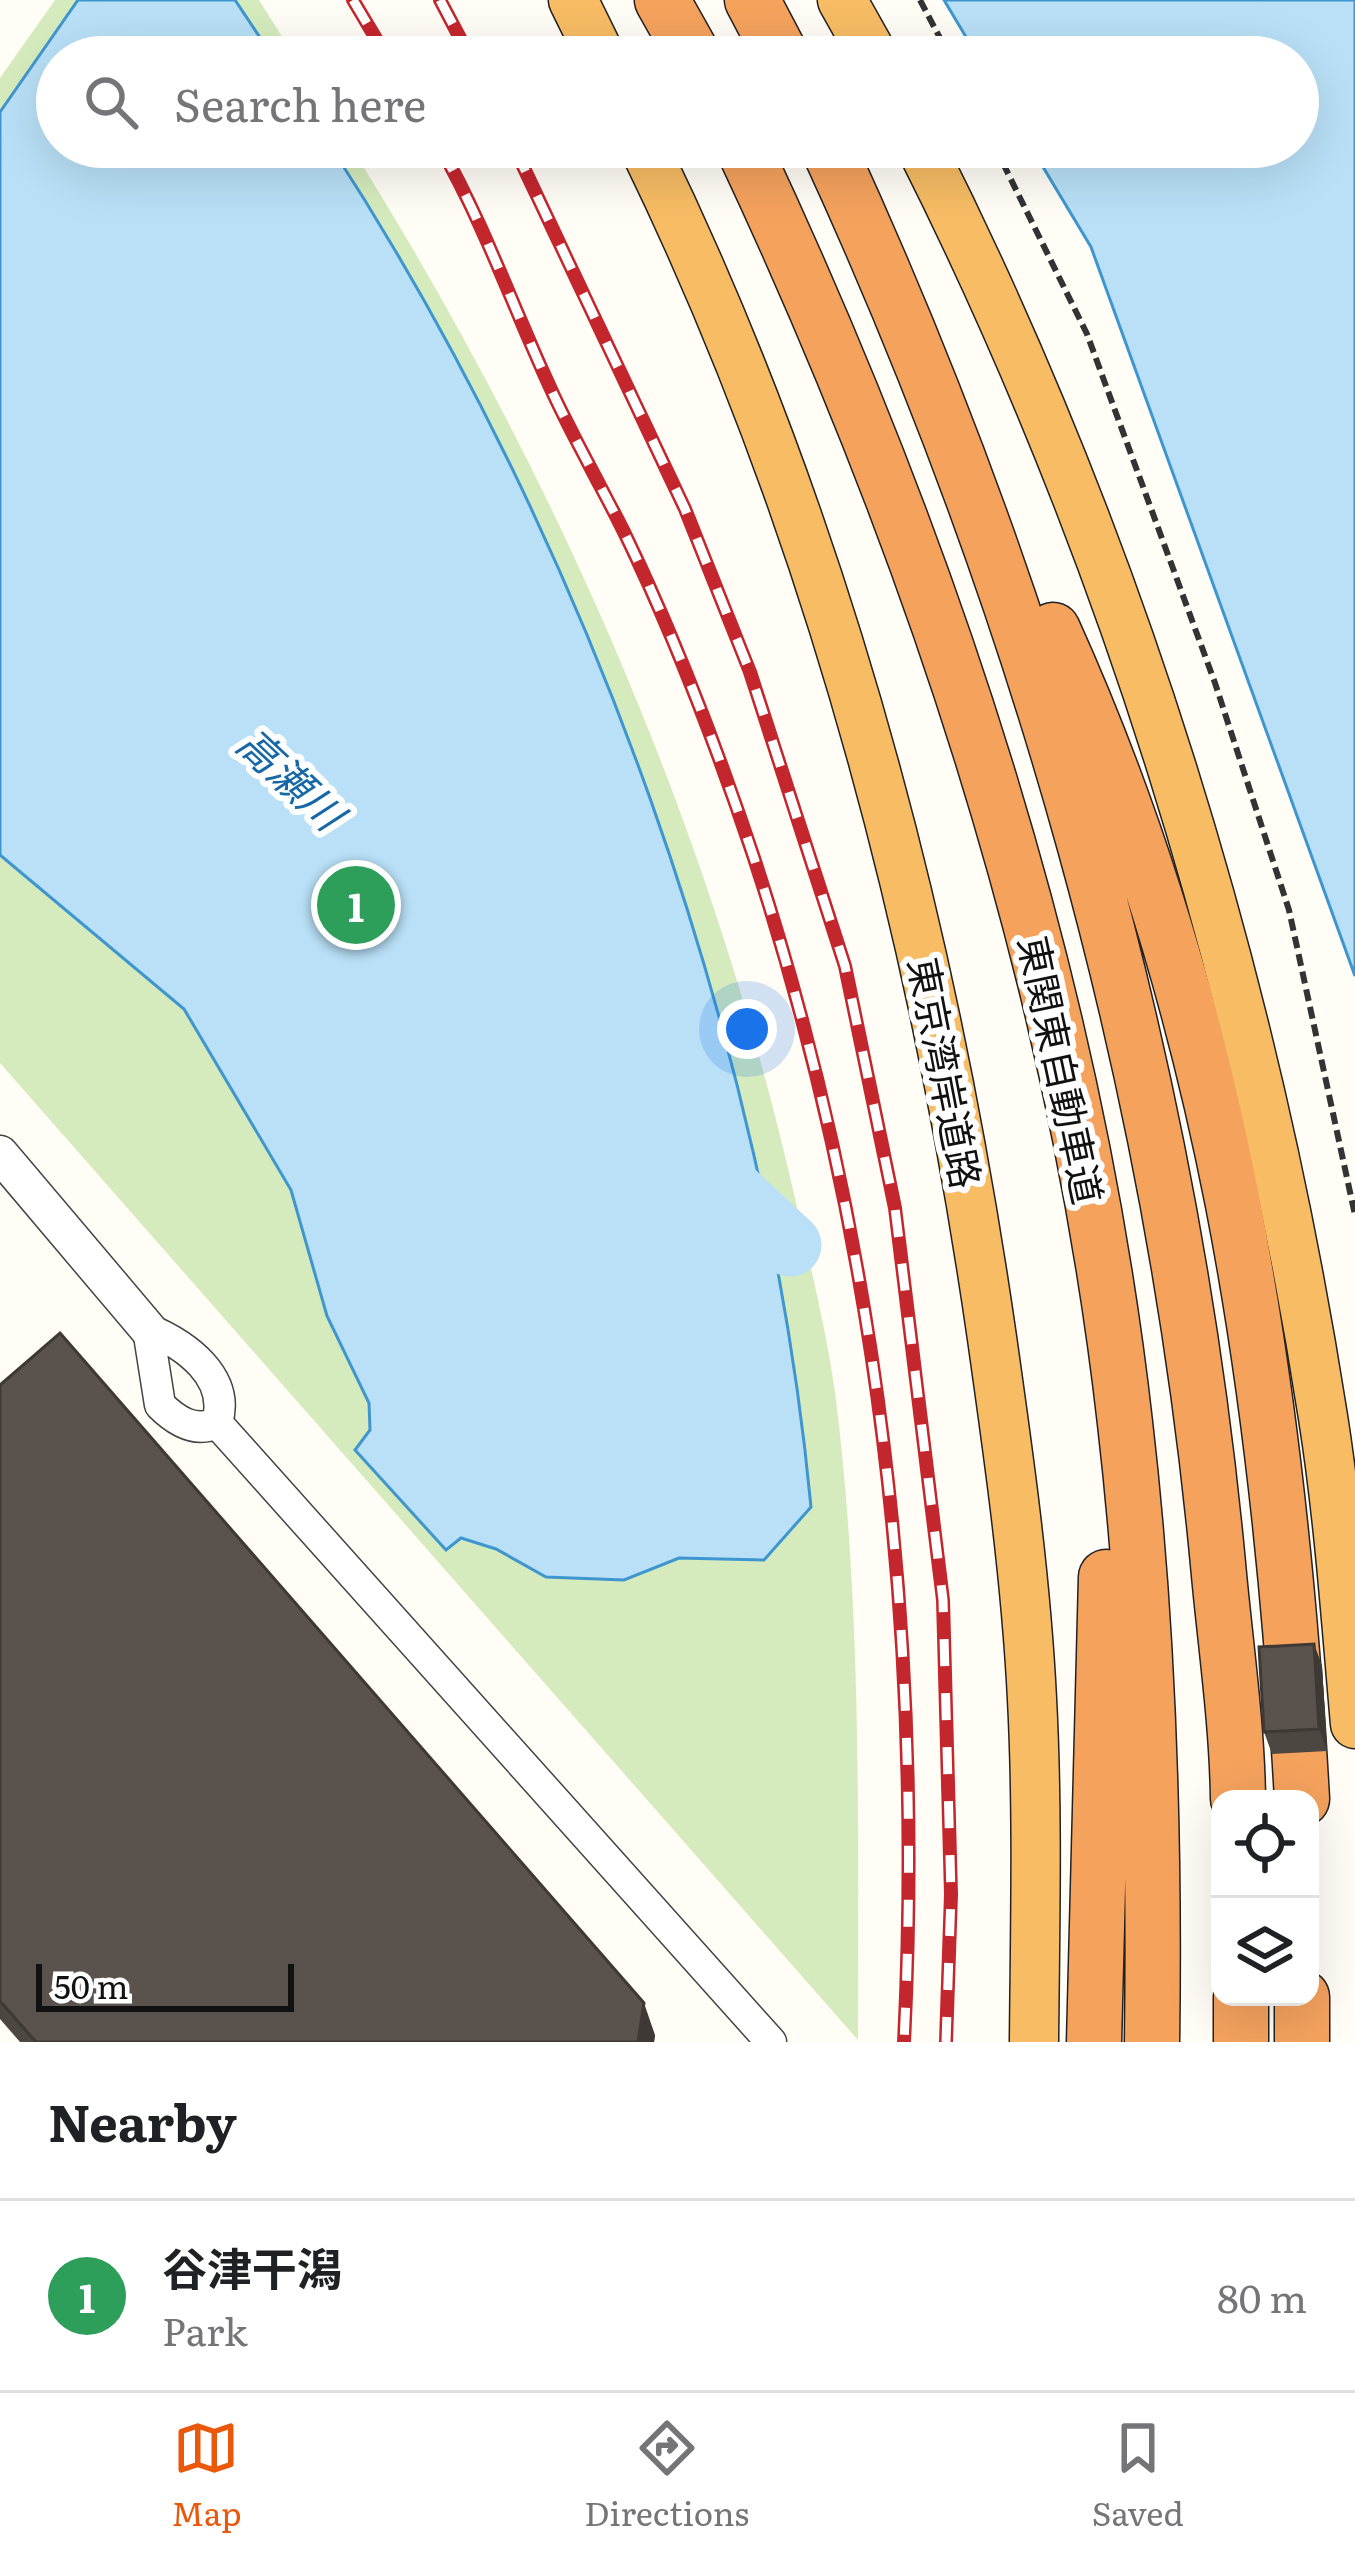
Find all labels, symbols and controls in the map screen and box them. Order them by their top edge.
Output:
search box [36,36,1319,168]
icon: search [78,69,144,135]
text: Search here [174,69,426,136]
water label: 高瀬川 [225,711,362,845]
pin: 1 [317,860,395,950]
street label: 東関東自動車道 [1006,930,1120,1209]
street label: 東京湾岸道路 [896,952,998,1193]
your location [717,999,777,1059]
map controls [1211,1790,1319,2006]
button: locate [1211,1790,1319,1898]
button: layers [1211,1898,1319,2006]
scale bar [36,1958,294,2011]
text: 50 m [54,1960,128,2009]
text: Nearby [48,2082,237,2158]
text: 谷津干潟 [162,2233,342,2300]
text: 1 [79,2267,95,2325]
text: 80 m [1217,2267,1307,2325]
text: Park [162,2300,248,2358]
tab: Map [171,2415,242,2536]
tab: Directions [584,2415,749,2536]
tab: Saved [1092,2415,1184,2536]

